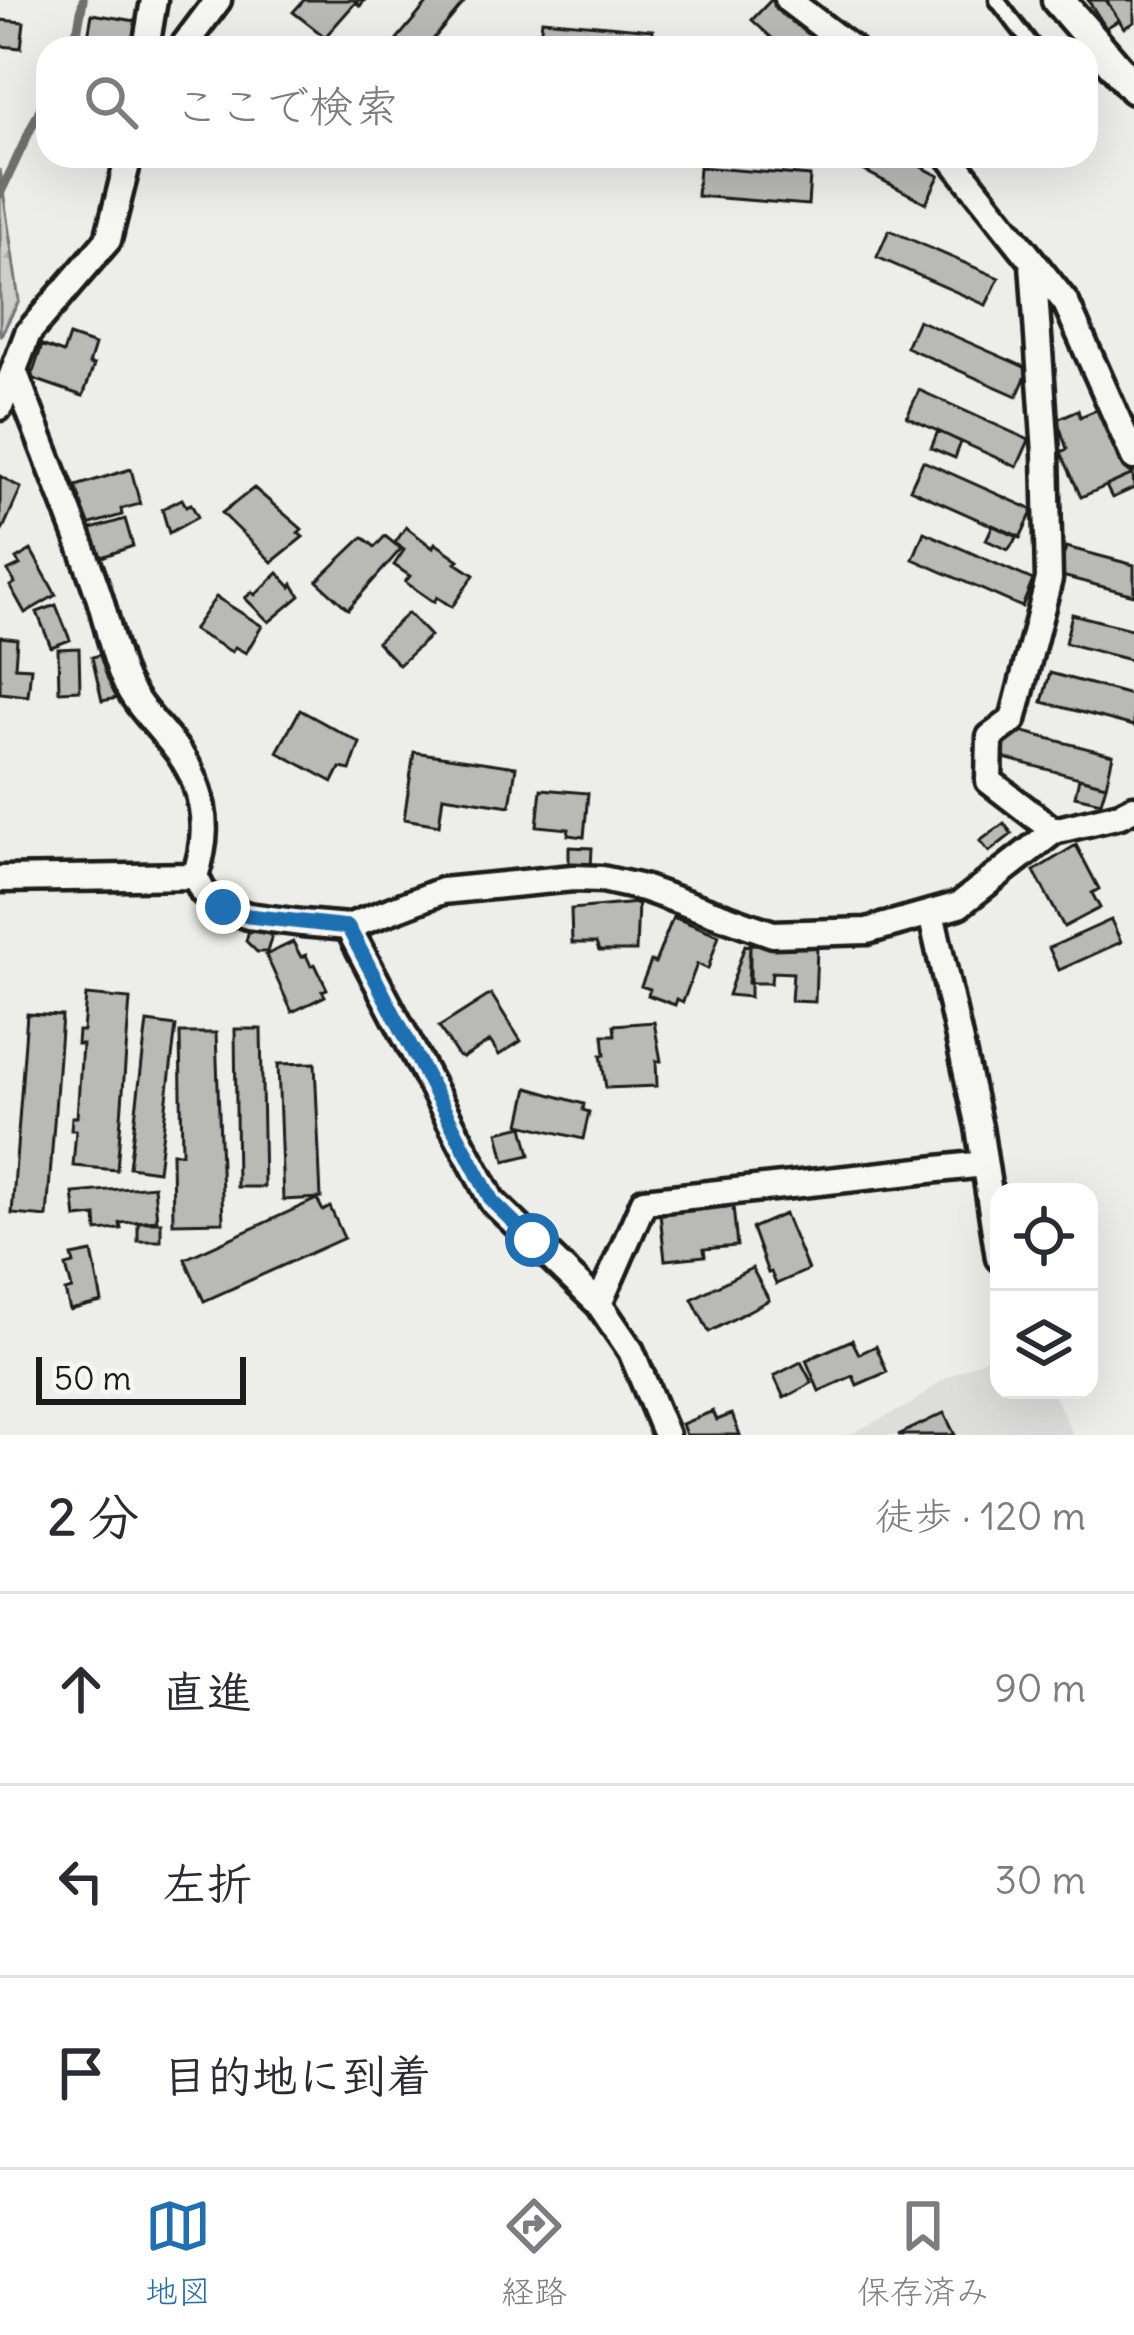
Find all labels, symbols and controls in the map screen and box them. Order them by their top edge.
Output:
search box [36,36,1098,168]
icon: search [78,69,144,135]
text: ここで検索 [174,78,399,134]
route end [196,880,250,934]
map controls [990,1183,1098,1399]
button: locate [990,1183,1098,1291]
route start [505,1213,559,1267]
button: layers [990,1291,1098,1399]
scale bar [36,1351,246,1404]
text: 50 m [54,1357,131,1399]
text: 2 分 [48,1485,139,1549]
text: 徒歩 · 120 m [875,1492,1086,1541]
icon: ahead [48,1656,114,1722]
text: 直進 [162,1664,252,1720]
text: 90 m [994,1664,1086,1713]
icon: left [48,1848,114,1914]
text: 左折 [162,1856,252,1912]
text: 30 m [995,1856,1086,1905]
icon: arrive [48,2040,114,2106]
text: 目的地に到着 [162,2048,432,2104]
tab: 地図 [145,2193,211,2313]
tab: 経路 [501,2193,567,2313]
tab: 保存済み [857,2193,989,2313]

